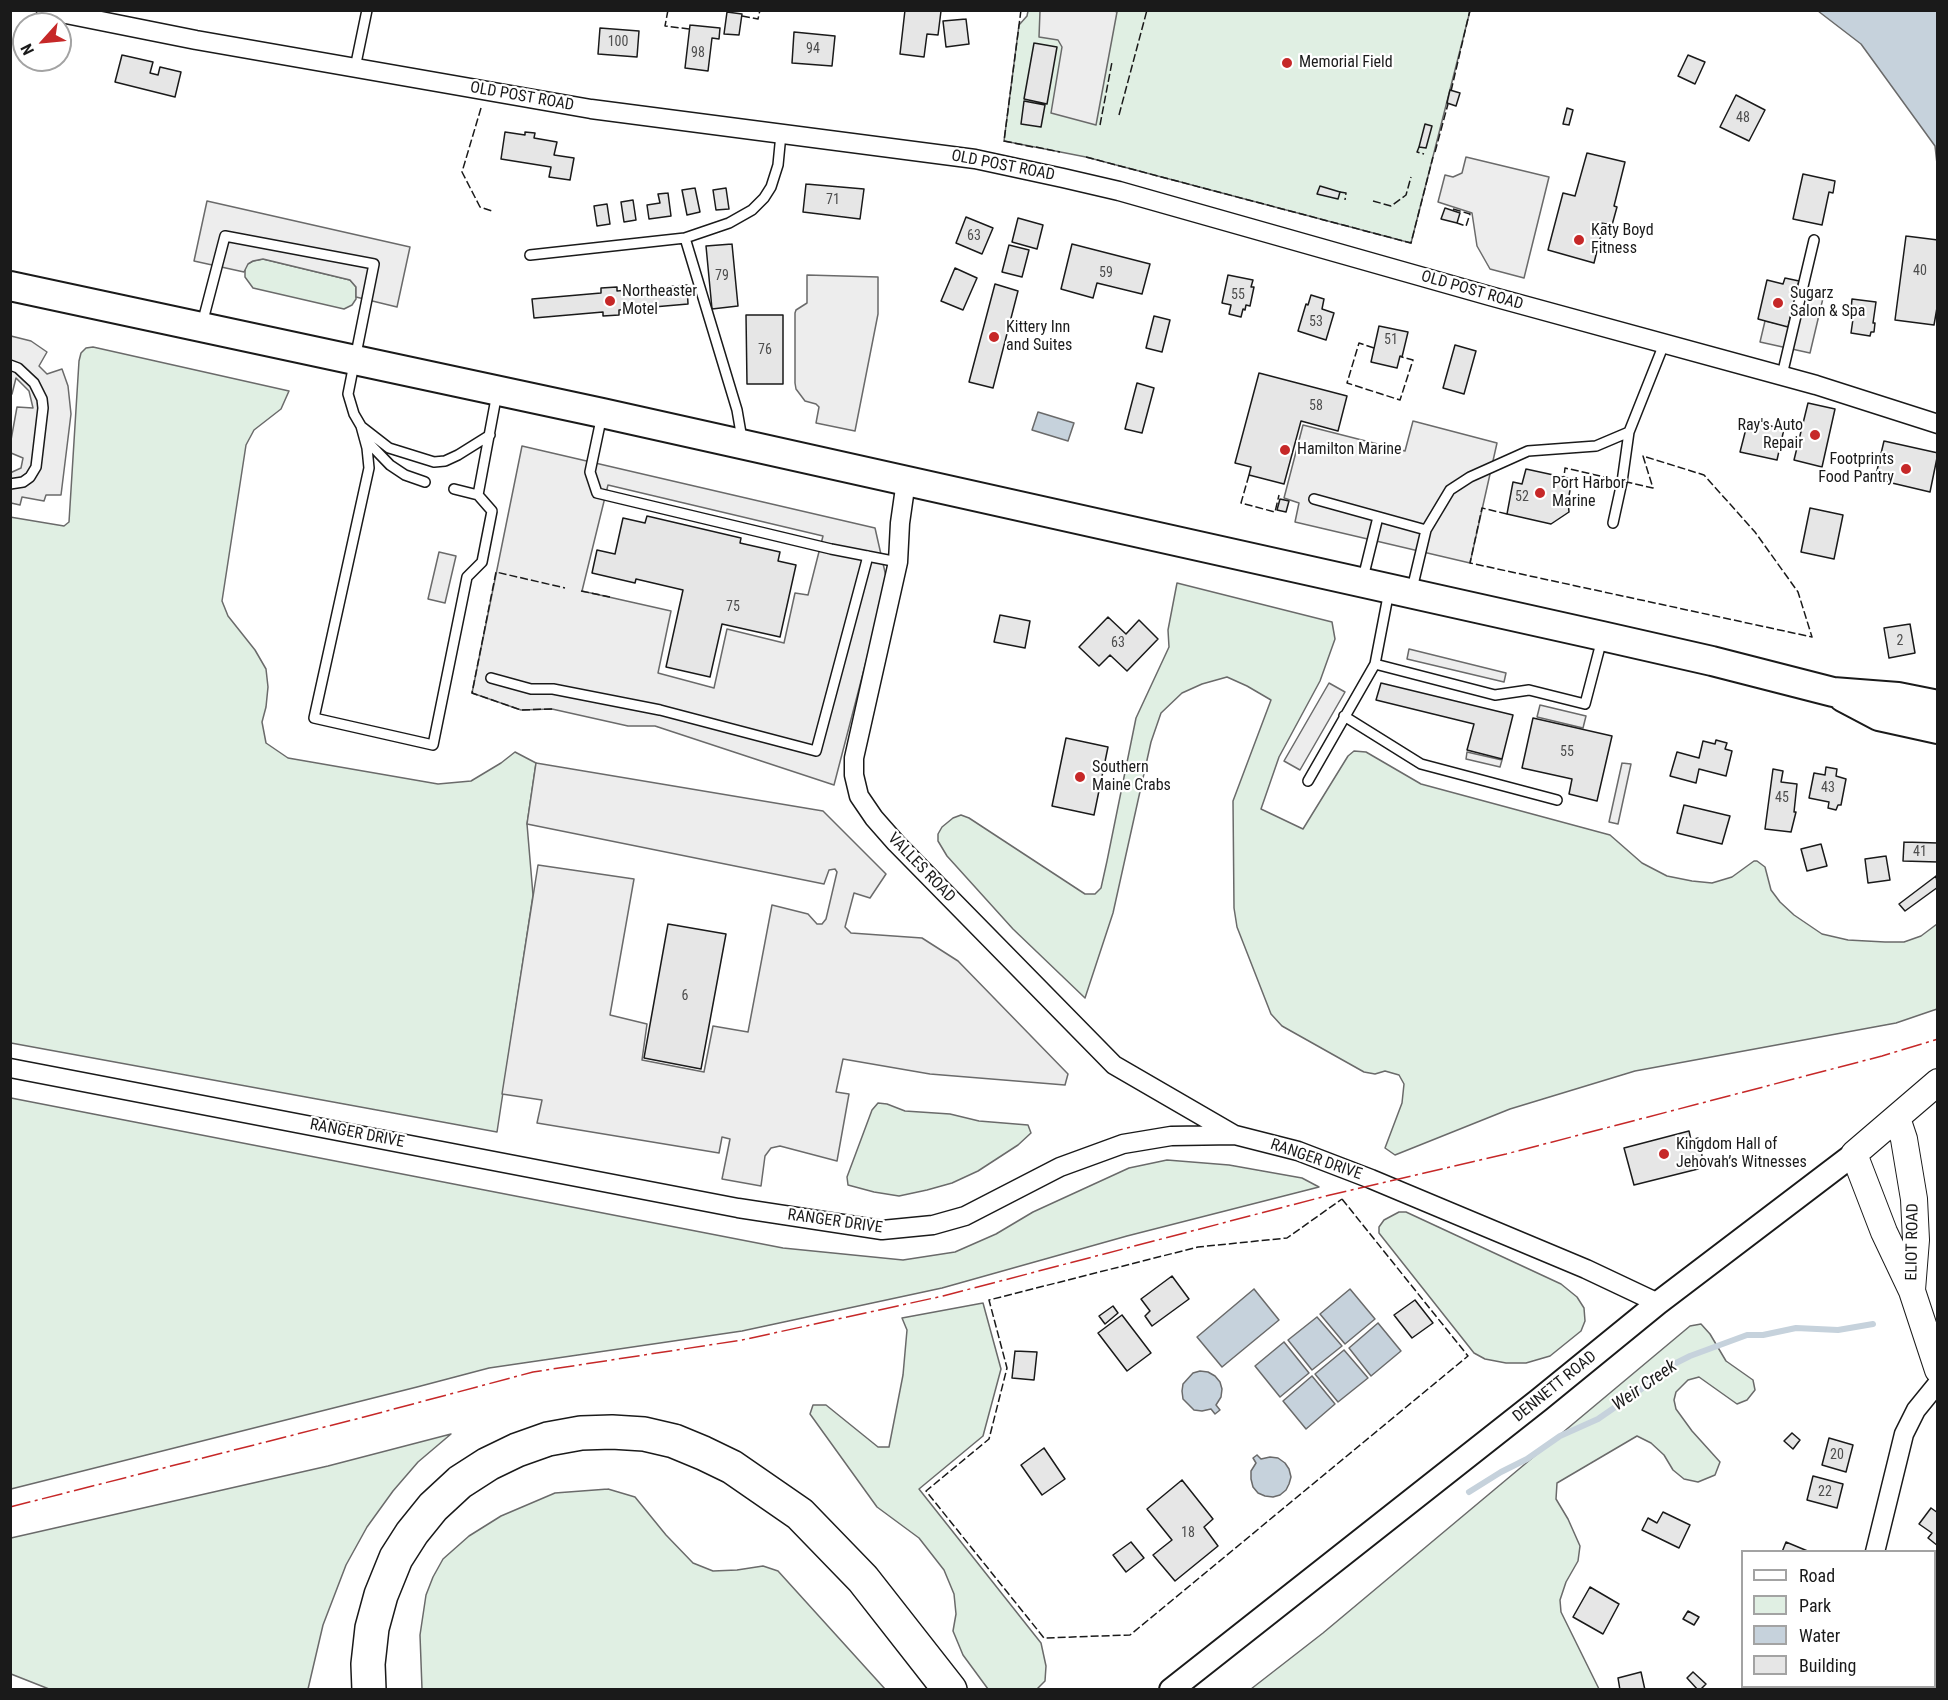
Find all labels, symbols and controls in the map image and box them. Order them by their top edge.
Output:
north arrow [12,12,72,72]
house number: 100 [608,34,628,50]
text: N [17,41,38,58]
house number: 94 [806,41,820,57]
house number: 98 [691,45,705,61]
place label: Memorial Field [1299,53,1393,73]
marker: Memorial Field [1280,56,1294,70]
street label: OLD POST ROAD [469,78,575,116]
house number: 48 [1736,110,1750,126]
street label: OLD POST ROAD [950,147,1056,185]
house number: 71 [826,192,840,208]
place label: Katy Boyd Fitness [1591,221,1654,259]
house number: 63 [967,228,981,244]
marker: Katy Boyd Fitness [1572,233,1586,247]
house number: 40 [1913,263,1927,279]
house number: 59 [1099,265,1113,281]
street label: OLD POST ROAD [1419,267,1525,315]
house number: 79 [715,268,729,284]
place label: Northeaster Motel [622,282,697,320]
place label: Sugarz Salon & Spa [1790,284,1865,322]
house number: 55 [1231,287,1245,303]
marker: Northeaster Motel [603,294,617,308]
marker: Sugarz Salon & Spa [1771,296,1785,310]
house number: 53 [1309,314,1323,330]
place label: Kittery Inn and Suites [1006,318,1072,356]
marker: Kittery Inn and Suites [987,330,1001,344]
house number: 51 [1384,332,1398,348]
house number: 76 [758,342,772,358]
house number: 58 [1309,398,1323,414]
place label: Ray's Auto Repair [1738,416,1803,454]
marker: Ray's Auto Repair [1808,428,1822,442]
place label: Hamilton Marine [1297,440,1402,460]
marker: Hamilton Marine [1278,443,1292,457]
place label: Footprints Food Pantry [1818,450,1894,488]
marker: Footprints Food Pantry [1899,462,1913,476]
place label: Port Harbor Marine [1552,474,1626,512]
marker: Port Harbor Marine [1533,486,1547,500]
house number: 52 [1515,489,1529,505]
house number: 75 [726,599,740,615]
house number: 2 [1897,633,1903,649]
house number: 63 [1111,635,1125,651]
house number: 55 [1560,744,1574,760]
place label: Southern Maine Crabs [1092,758,1171,796]
marker: Southern Maine Crabs [1073,770,1087,784]
house number: 43 [1821,780,1835,796]
house number: 45 [1775,790,1789,806]
street label: VALLES ROAD [883,829,959,907]
house number: 41 [1913,844,1927,860]
house number: 6 [682,988,688,1004]
street label: RANGER DRIVE [308,1115,406,1153]
street label: RANGER DRIVE [1268,1135,1364,1185]
place label: Kingdom Hall of Jehovah’s Witnesses [1676,1135,1807,1173]
marker: Kingdom Hall of Jehovah’s Witnesses [1657,1147,1671,1161]
street label: ELIOT ROAD [1903,1203,1923,1281]
street label: RANGER DRIVE [786,1206,884,1238]
street label: DENNETT ROAD [1509,1348,1601,1426]
water label: Weir Creek [1609,1356,1681,1416]
house number: 20 [1830,1447,1844,1463]
house number: 22 [1818,1484,1832,1500]
house number: 18 [1181,1525,1195,1541]
legend [1741,1550,1936,1688]
text: Road [1799,1565,1835,1586]
text: Park [1799,1595,1831,1616]
text: Water [1799,1625,1840,1646]
text: Building [1799,1655,1856,1676]

